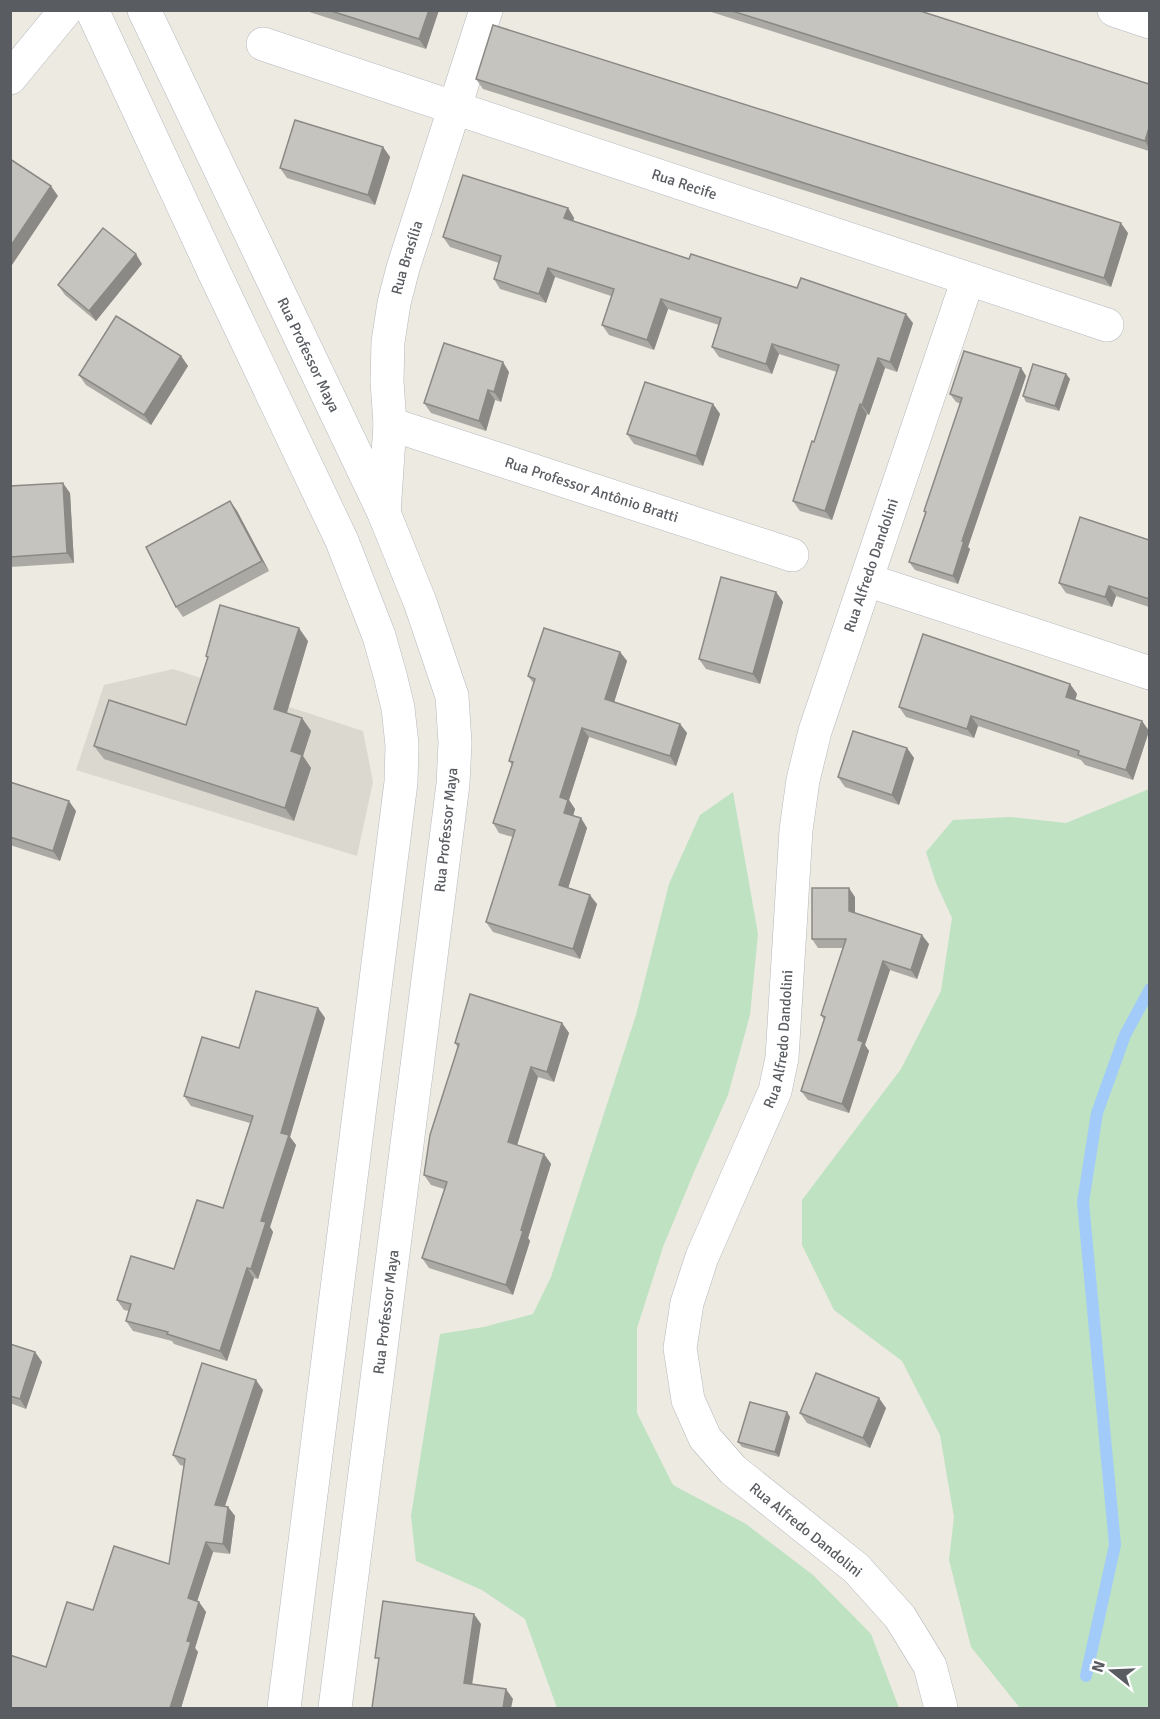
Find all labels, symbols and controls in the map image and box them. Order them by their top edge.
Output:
street label: Rua Recife [649,165,719,204]
street label: Rua Brasília [388,218,427,297]
street label: Rua Professor Maya [273,294,344,415]
street label: Rua Professor Antônio Bratti [503,453,681,526]
street label: Rua Alfredo Dandolini [840,496,902,635]
street label: Rua Professor Maya [431,767,461,893]
street label: Rua Alfredo Dandolini [759,969,796,1111]
street label: Rua Professor Maya [369,1249,403,1375]
street label: Rua Alfredo Dandolini [746,1479,866,1581]
north arrow [1082,1641,1142,1701]
text: N [1087,1658,1110,1675]

